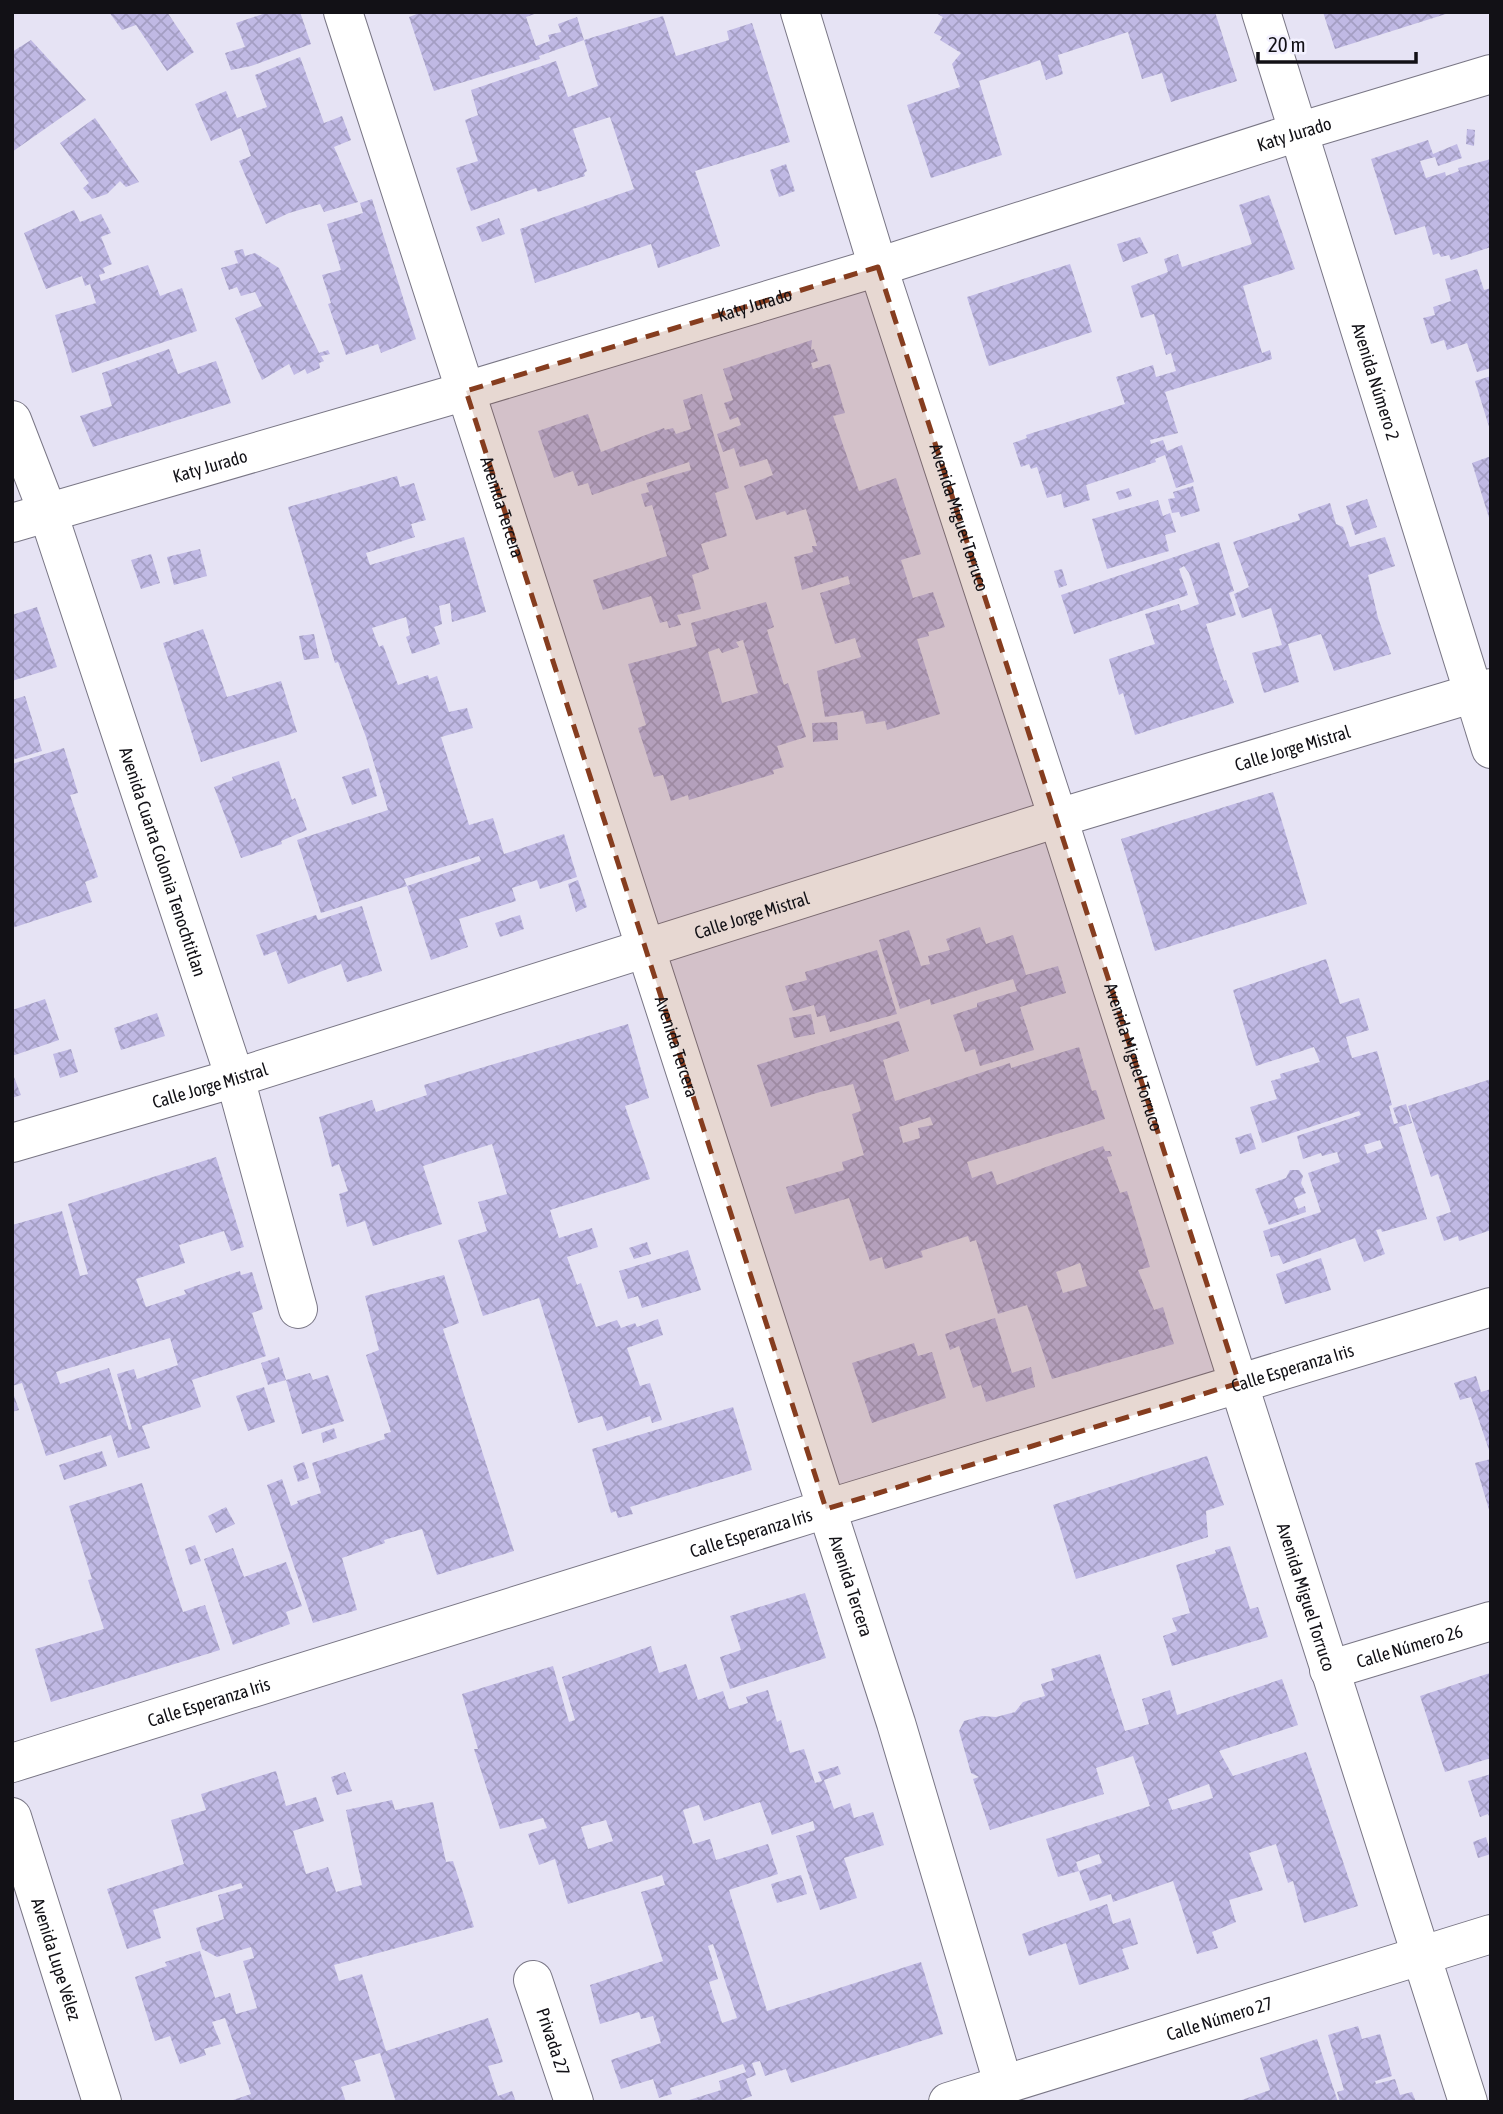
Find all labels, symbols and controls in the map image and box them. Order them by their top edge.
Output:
scale bar [1258,21,1416,65]
text: 20 m [1268,32,1306,56]
street label: Katy Jurado [1254,112,1334,155]
street label: Katy Jurado [715,283,794,325]
street label: Avenida Número 2 [1348,320,1404,443]
street label: Avenida Miguel Torruco [926,441,994,594]
street label: Katy Jurado [170,445,250,486]
street label: Avenida Tercera [477,454,529,560]
street label: Calle Jorge Mistral [1232,720,1353,775]
street label: Avenida Cuarta Colonia Tenochtitlan [116,744,211,979]
street label: Calle Jorge Mistral [691,887,812,943]
street label: Avenida Miguel Torruco [1101,980,1168,1134]
street label: Avenida Tercera [651,993,703,1100]
street label: Calle Jorge Mistral [149,1058,270,1112]
street label: Calle Esperanza Iris [1228,1339,1356,1396]
street label: Calle Esperanza Iris [687,1503,815,1561]
street label: Avenida Miguel Torruco [1273,1520,1340,1674]
street label: Avenida Tercera [826,1533,878,1639]
street label: Calle Número 26 [1354,1620,1465,1672]
street label: Calle Esperanza Iris [145,1673,272,1731]
street label: Avenida Lupe Vélez [28,1895,86,2023]
street label: Calle Número 27 [1164,1992,1275,2044]
street label: Privada 27 [533,2005,575,2078]

